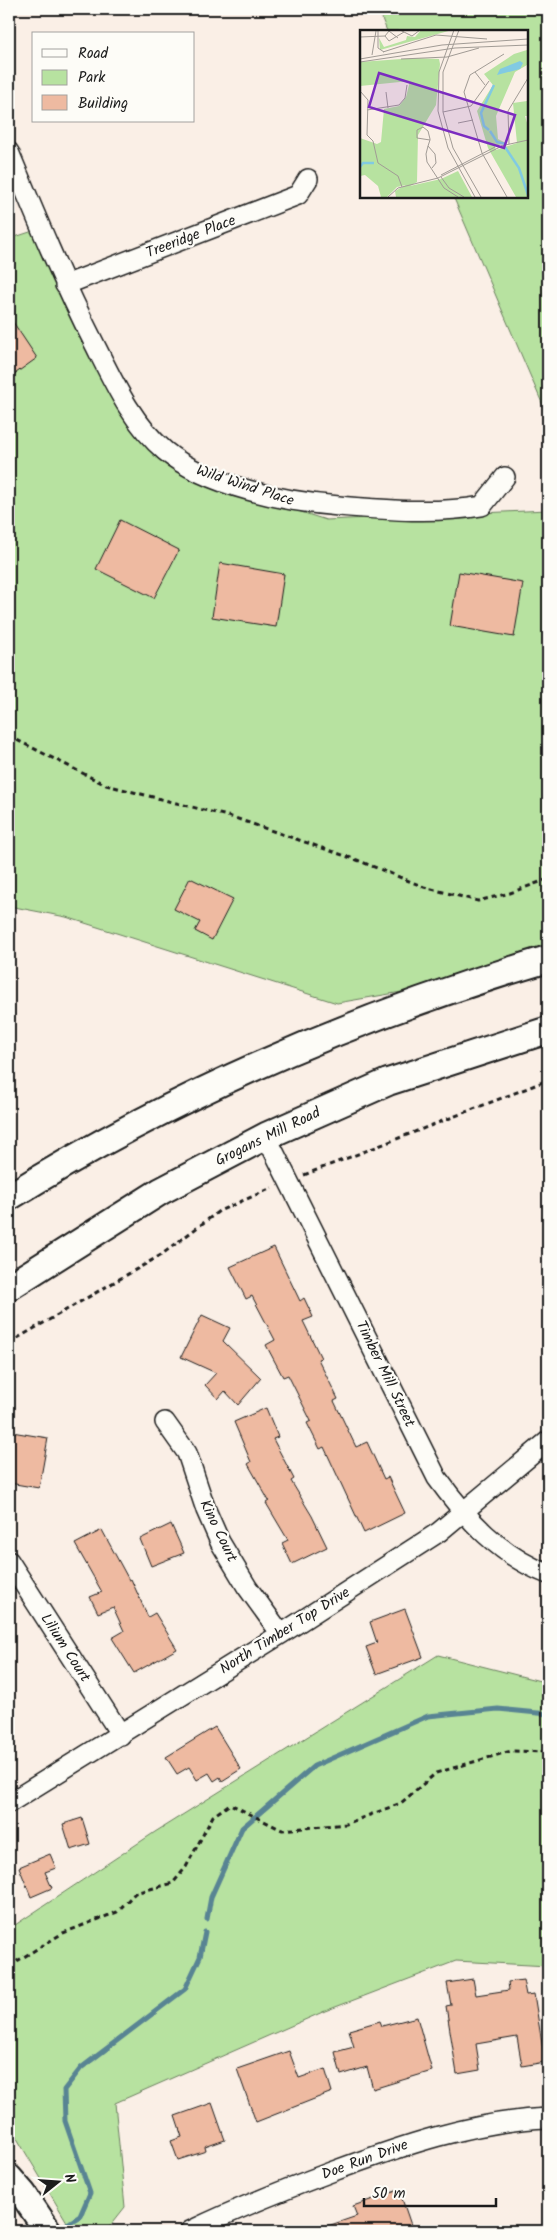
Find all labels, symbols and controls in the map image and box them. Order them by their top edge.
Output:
inset map [360,30,527,198]
legend [32,32,195,122]
text: Road [78,42,109,66]
text: Park [78,66,106,90]
text: Building [78,92,128,116]
street label: Treeridge Place [143,209,240,265]
street label: Wild Wind Place [193,459,297,513]
street label: Grogans Mill Road [211,1101,325,1173]
street label: Timber Mill Street [349,1317,421,1432]
street label: Kino Court [193,1496,244,1567]
street label: North Timber Top Drive [215,1581,355,1681]
street label: Lilium Court [34,1609,96,1687]
street label: Doe Run Drive [318,2133,412,2187]
north arrow [32,2158,82,2208]
text: N [58,2171,81,2186]
scale bar [364,2175,497,2207]
text: 50 m [372,2182,406,2206]

